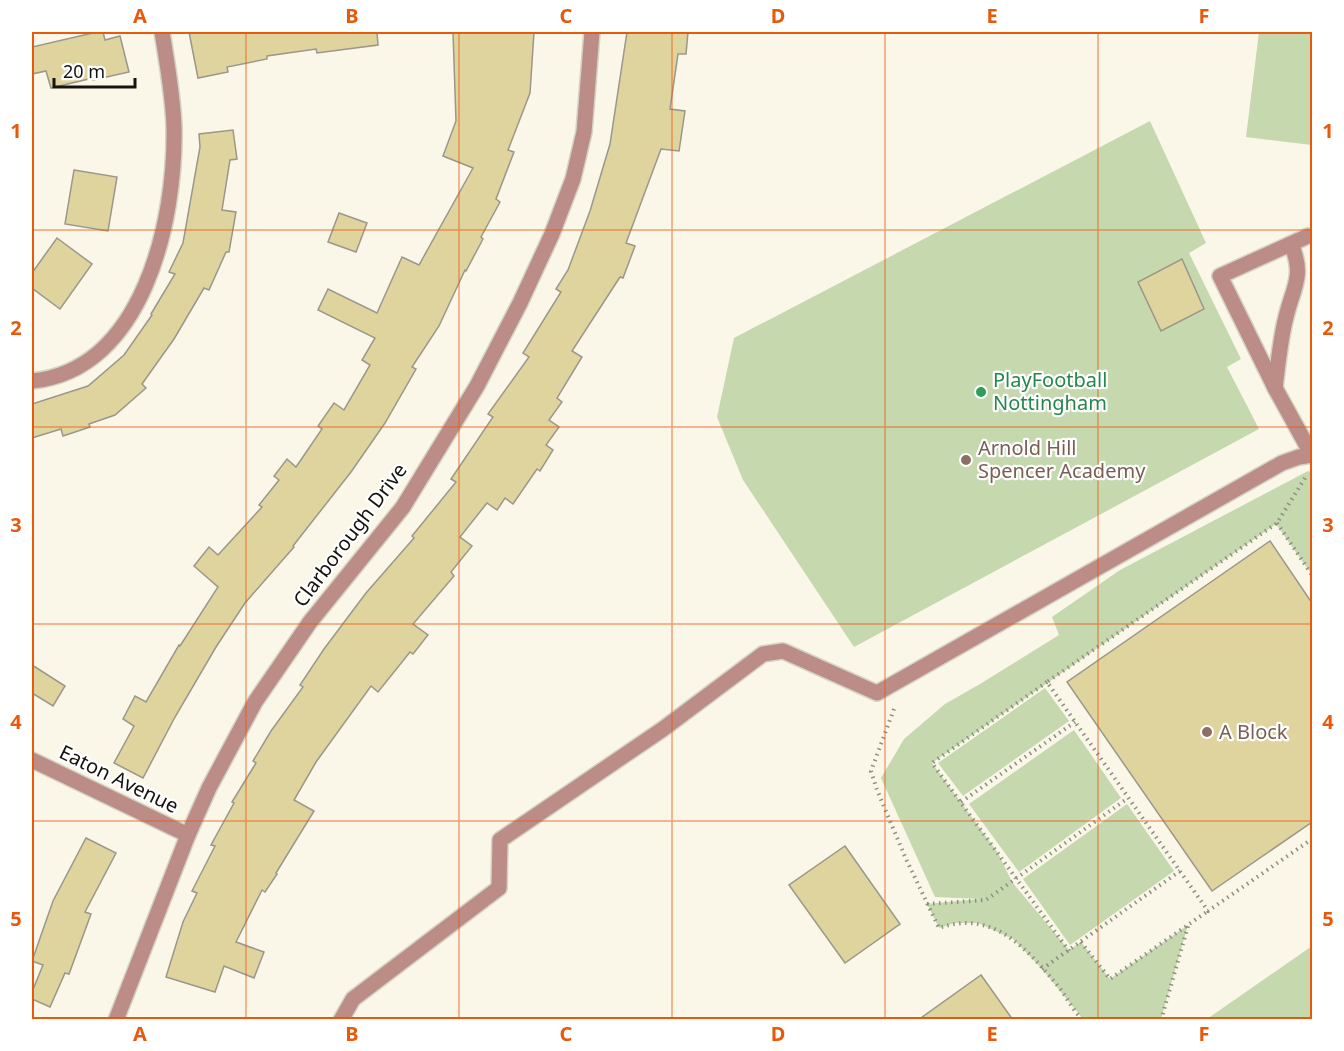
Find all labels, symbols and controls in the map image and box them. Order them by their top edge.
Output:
text: A [133,2,147,29]
text: B [345,2,359,29]
text: C [560,2,573,29]
text: D [771,2,785,29]
text: E [986,2,998,29]
text: F [1199,2,1209,29]
scale bar [54,51,135,89]
text: 20 m [63,59,105,83]
text: 1 [10,117,22,144]
text: 1 [1322,117,1334,144]
text: 2 [10,314,22,341]
text: 2 [1322,314,1334,341]
place label: PlayFootball Nottingham [993,366,1107,416]
marker: PlayFootball Nottingham [974,385,988,399]
place label: Arnold Hill Spencer Academy [978,434,1146,484]
marker: Arnold Hill Spencer Academy [959,453,973,467]
street label: Clarborough Drive [287,457,413,612]
text: 3 [10,511,22,538]
text: 3 [1322,511,1334,538]
text: 4 [10,708,22,735]
text: 4 [1322,708,1334,735]
place label: A Block [1219,718,1288,745]
marker: A Block [1200,725,1214,739]
street label: Eaton Avenue [55,738,183,819]
text: 5 [10,905,22,932]
text: 5 [1322,905,1334,932]
text: A [133,1020,147,1047]
text: B [345,1020,359,1047]
text: C [560,1020,573,1047]
text: D [771,1020,785,1047]
text: E [986,1020,998,1047]
text: F [1199,1020,1209,1047]

